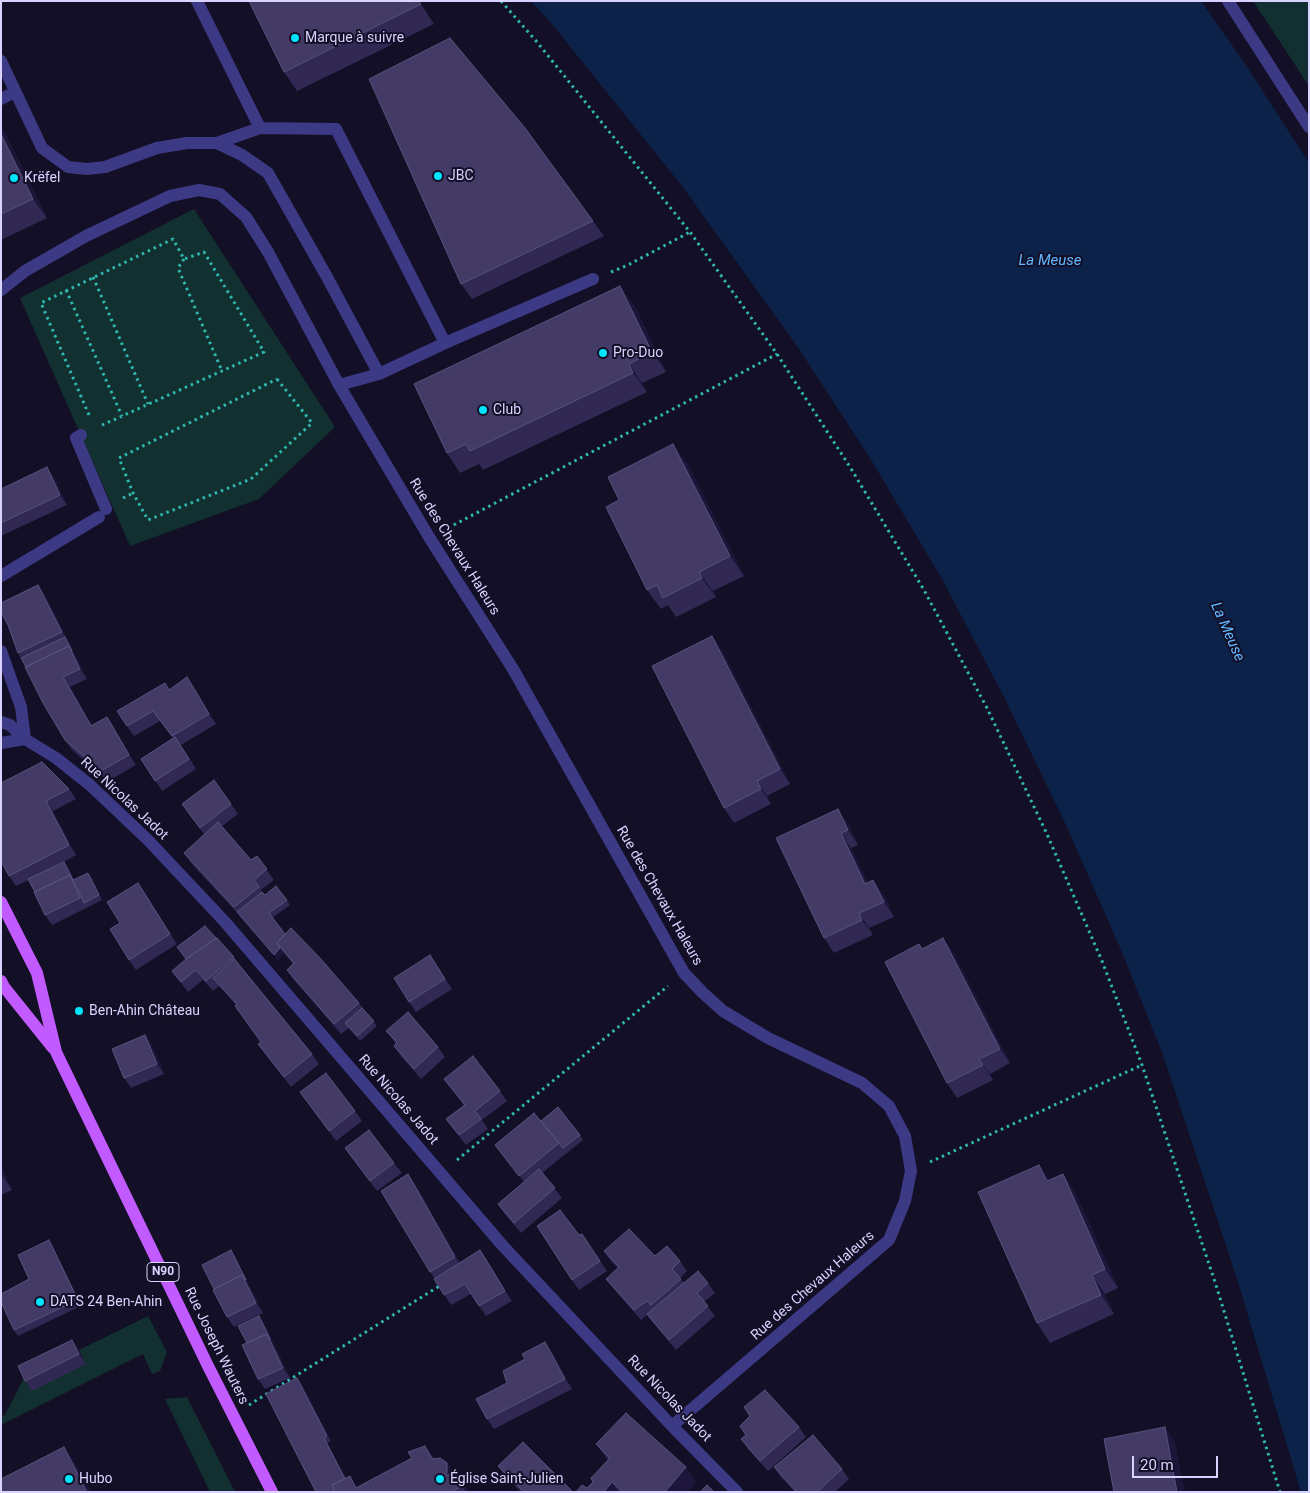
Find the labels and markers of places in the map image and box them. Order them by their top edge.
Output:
place label: Marque à suivre [305,30,404,46]
marker: Marque à suivre [289,32,301,44]
place label: JBC [448,168,474,184]
place label: Krëfel [24,170,60,186]
marker: JBC [432,170,444,182]
marker: Krëfel [8,172,20,184]
place label: Pro-Duo [613,345,663,361]
marker: Pro-Duo [597,347,609,359]
place label: Club [493,402,521,418]
marker: Club [477,404,489,416]
place label: Ben-Ahin Château [89,1003,200,1019]
marker: Ben-Ahin Château [73,1005,85,1017]
place label: DATS 24 Ben-Ahin [50,1294,162,1310]
marker: DATS 24 Ben-Ahin [34,1296,46,1308]
place label: Hubo [79,1471,113,1487]
place label: Église Saint-Julien [450,1471,564,1487]
marker: Hubo [63,1473,75,1485]
marker: Église Saint-Julien [434,1473,446,1485]

